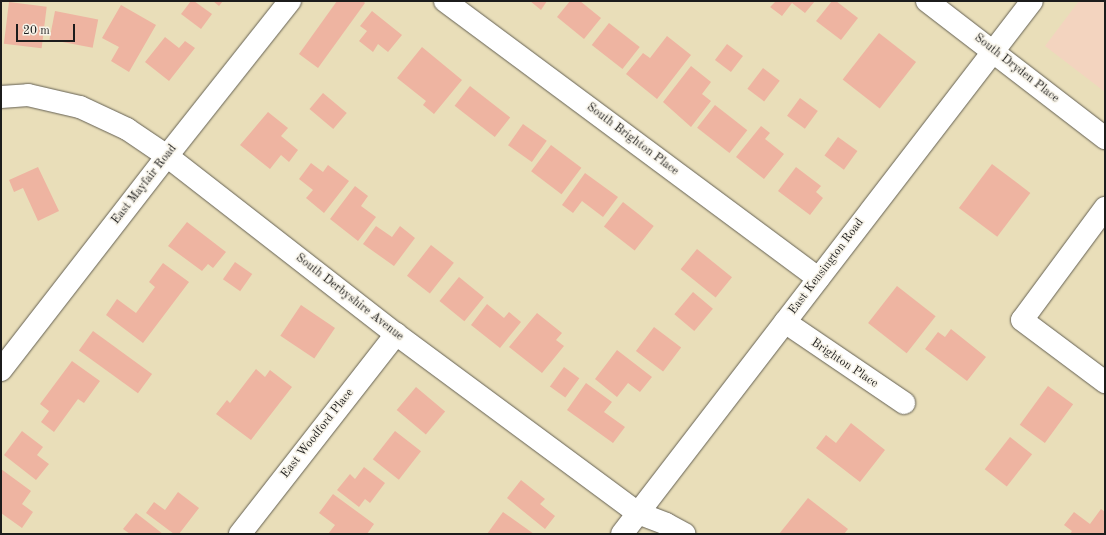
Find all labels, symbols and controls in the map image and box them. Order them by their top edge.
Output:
scale bar [18,16,77,42]
text: 20 m [23,25,50,37]
street label: South Dryden Place [971,31,1061,107]
street label: South Brighton Place [583,101,681,179]
street label: East Mayfair Road [109,142,181,228]
street label: East Kensington Road [786,216,868,318]
street label: South Derbyshire Avenue [292,251,406,345]
street label: Brighton Place [808,336,880,392]
street label: East Woodford Place [279,386,357,482]

